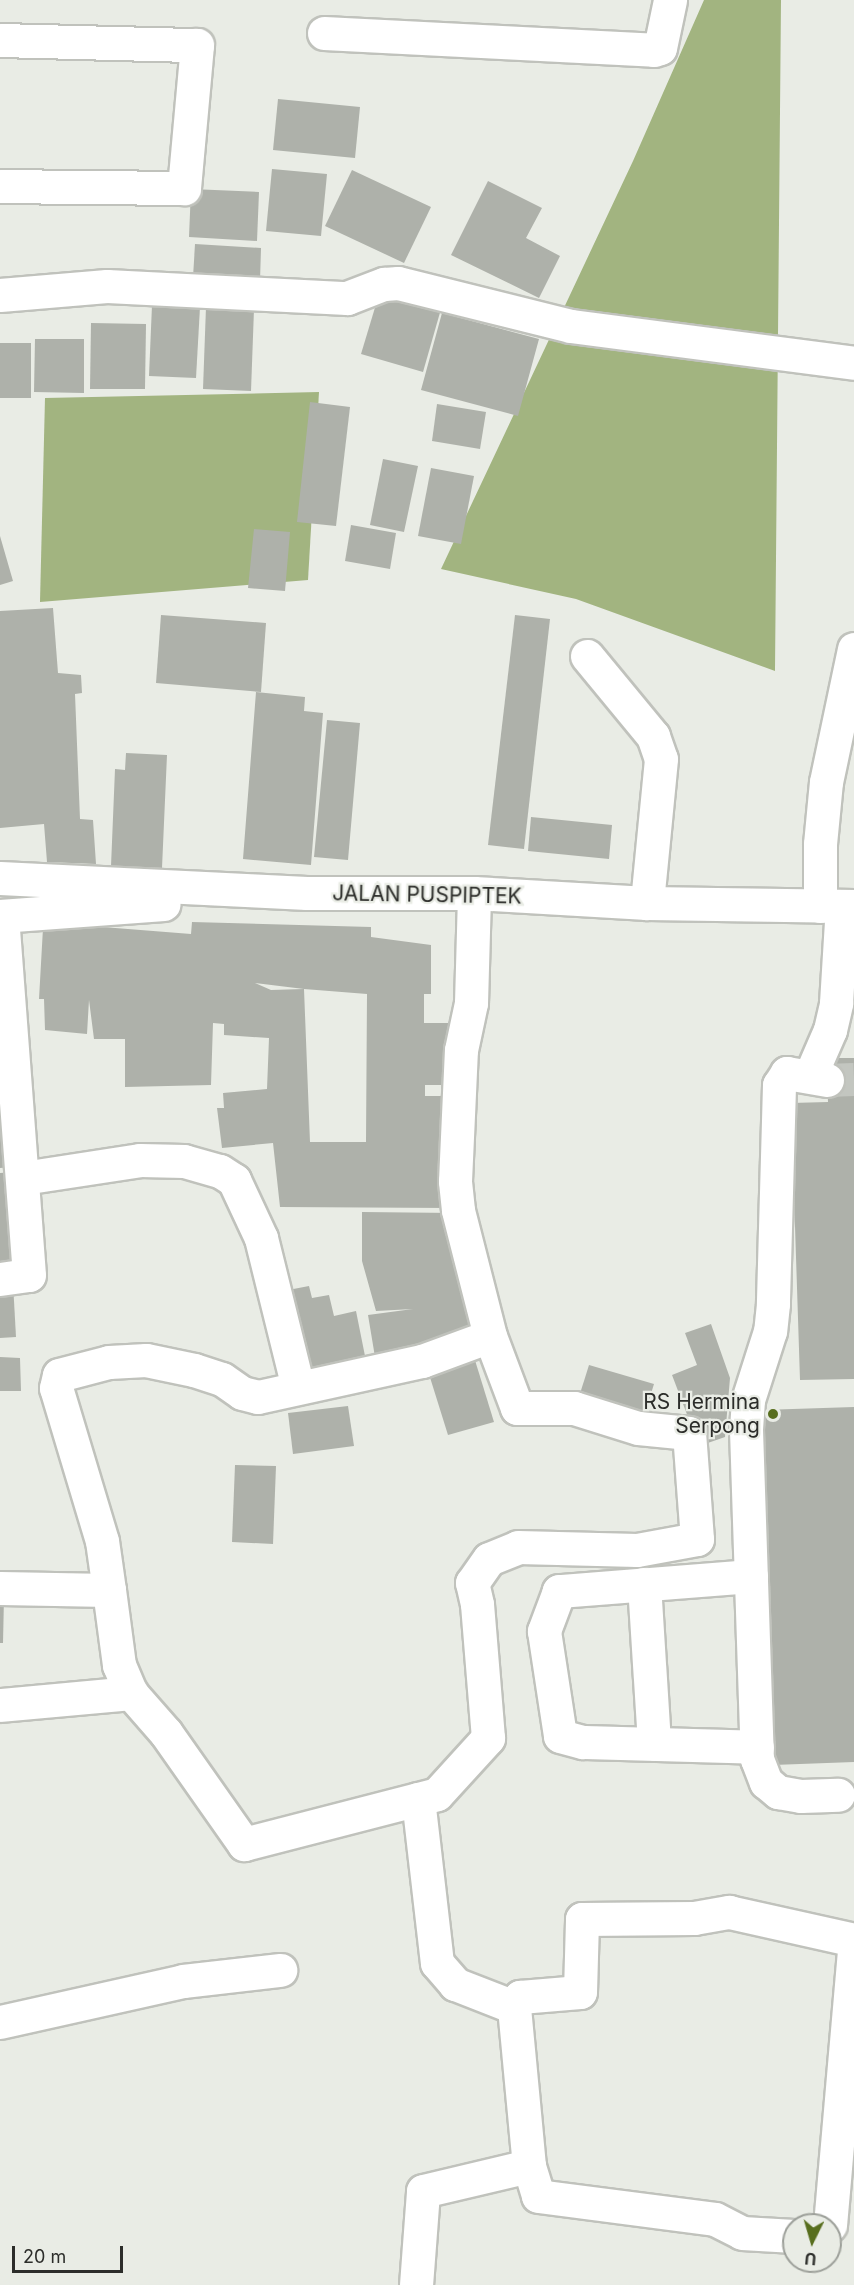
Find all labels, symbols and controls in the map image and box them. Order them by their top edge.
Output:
street label: JALAN PUSPIPTEK [332,881,522,909]
place label: RS Hermina Serpong [643,1389,760,1439]
marker: RS Hermina Serpong [764,1405,782,1423]
north arrow [782,2213,842,2273]
scale bar [15,2234,126,2272]
text: 20 m [23,2246,66,2267]
text: U [804,2248,817,2269]

